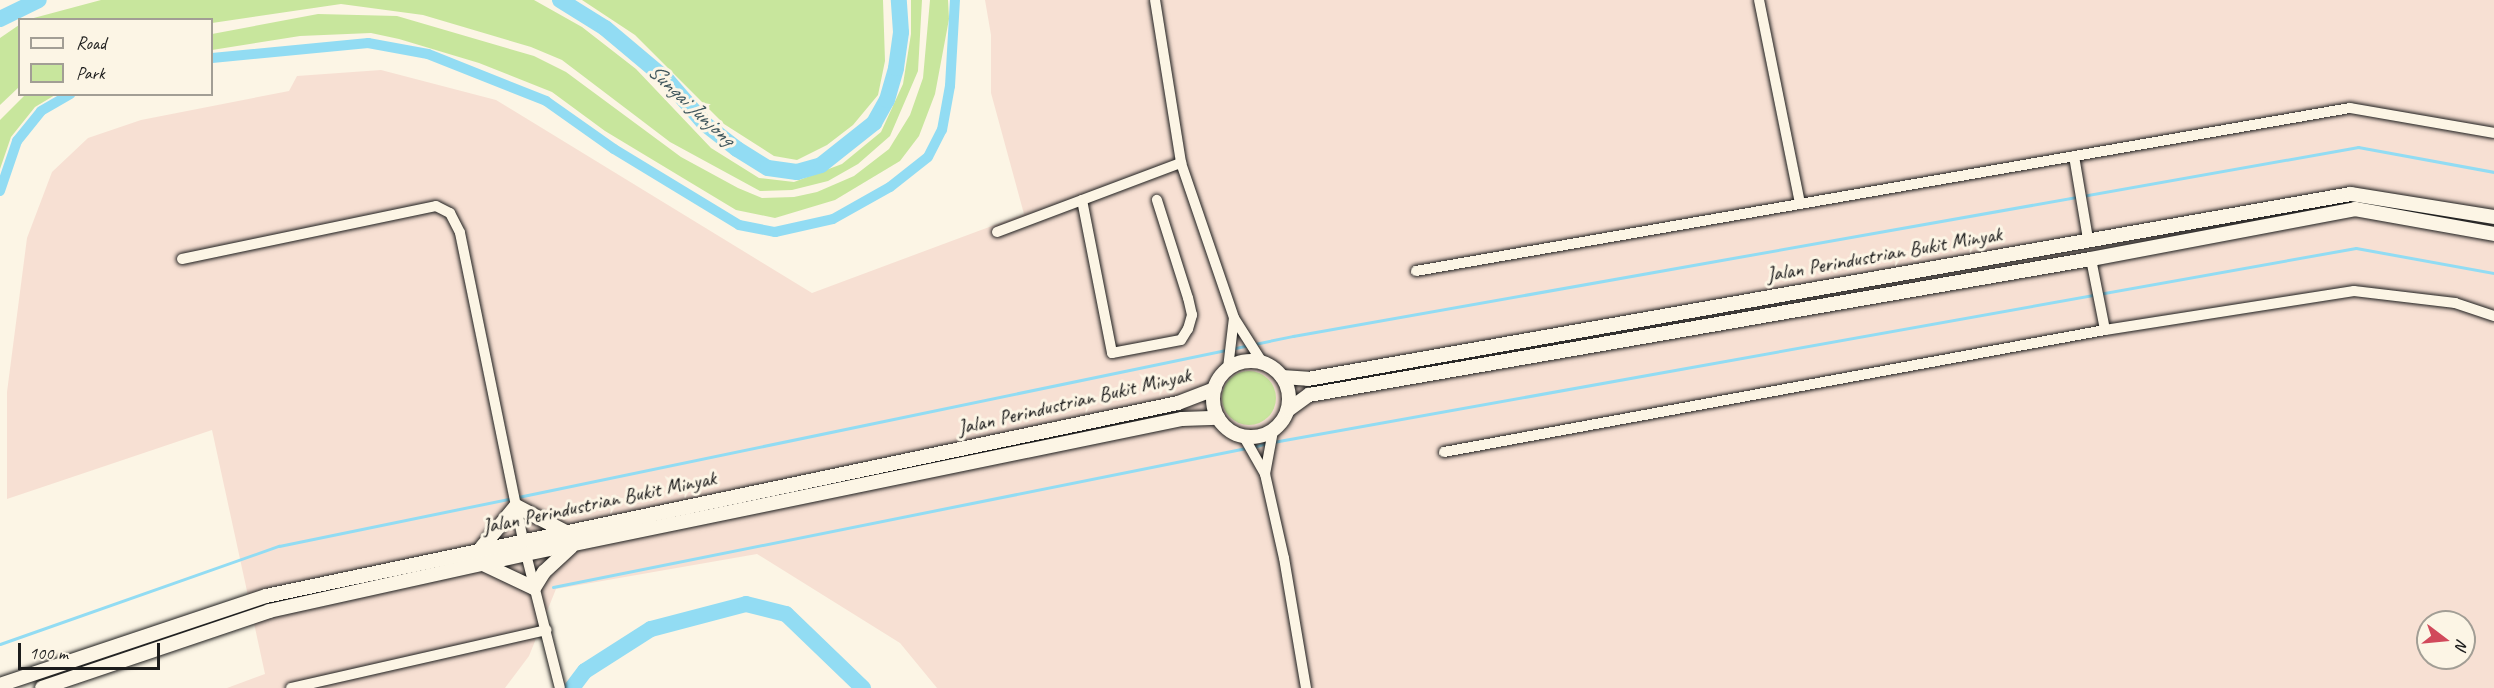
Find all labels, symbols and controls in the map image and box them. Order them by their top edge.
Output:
legend [18,18,213,96]
text: Road [76,32,106,54]
water label: Sungai Junjong [642,58,740,152]
text: Park [76,62,105,84]
street label: Jalan Perindustrian Bukit Minyak [1765,221,2003,287]
street label: Jalan Perindustrian Bukit Minyak [955,362,1193,440]
street label: Jalan Perindustrian Bukit Minyak [480,465,718,539]
north arrow [2416,610,2476,670]
scale bar [21,631,164,669]
text: N [2450,637,2472,652]
text: 100 m [29,642,68,664]

